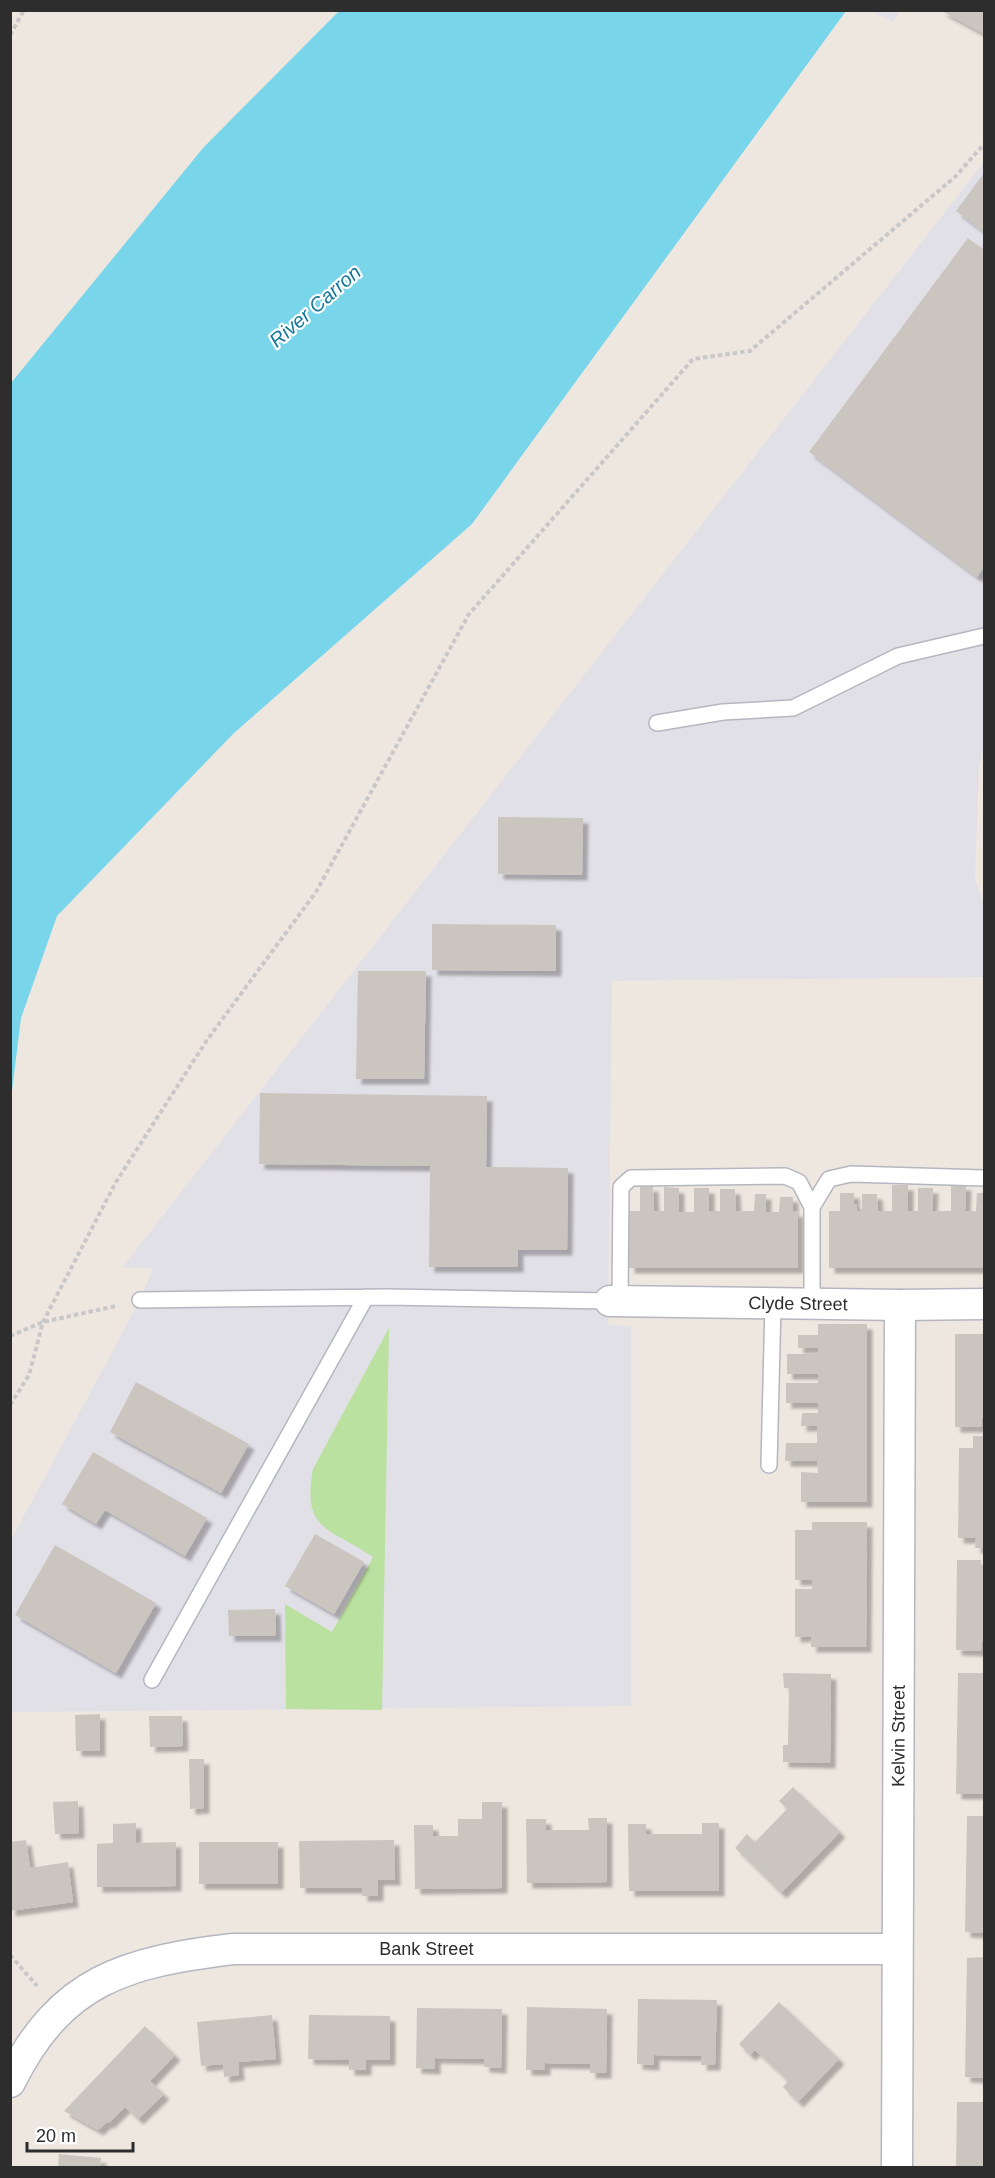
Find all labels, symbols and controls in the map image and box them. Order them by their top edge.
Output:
water label: River Carron [265,261,365,351]
street label: Clyde Street [748,1293,848,1314]
street label: Kelvin Street [888,1685,909,1787]
street label: Bank Street [379,1939,473,1959]
scale bar [27,2115,134,2153]
text: 20 m [36,2126,76,2146]

